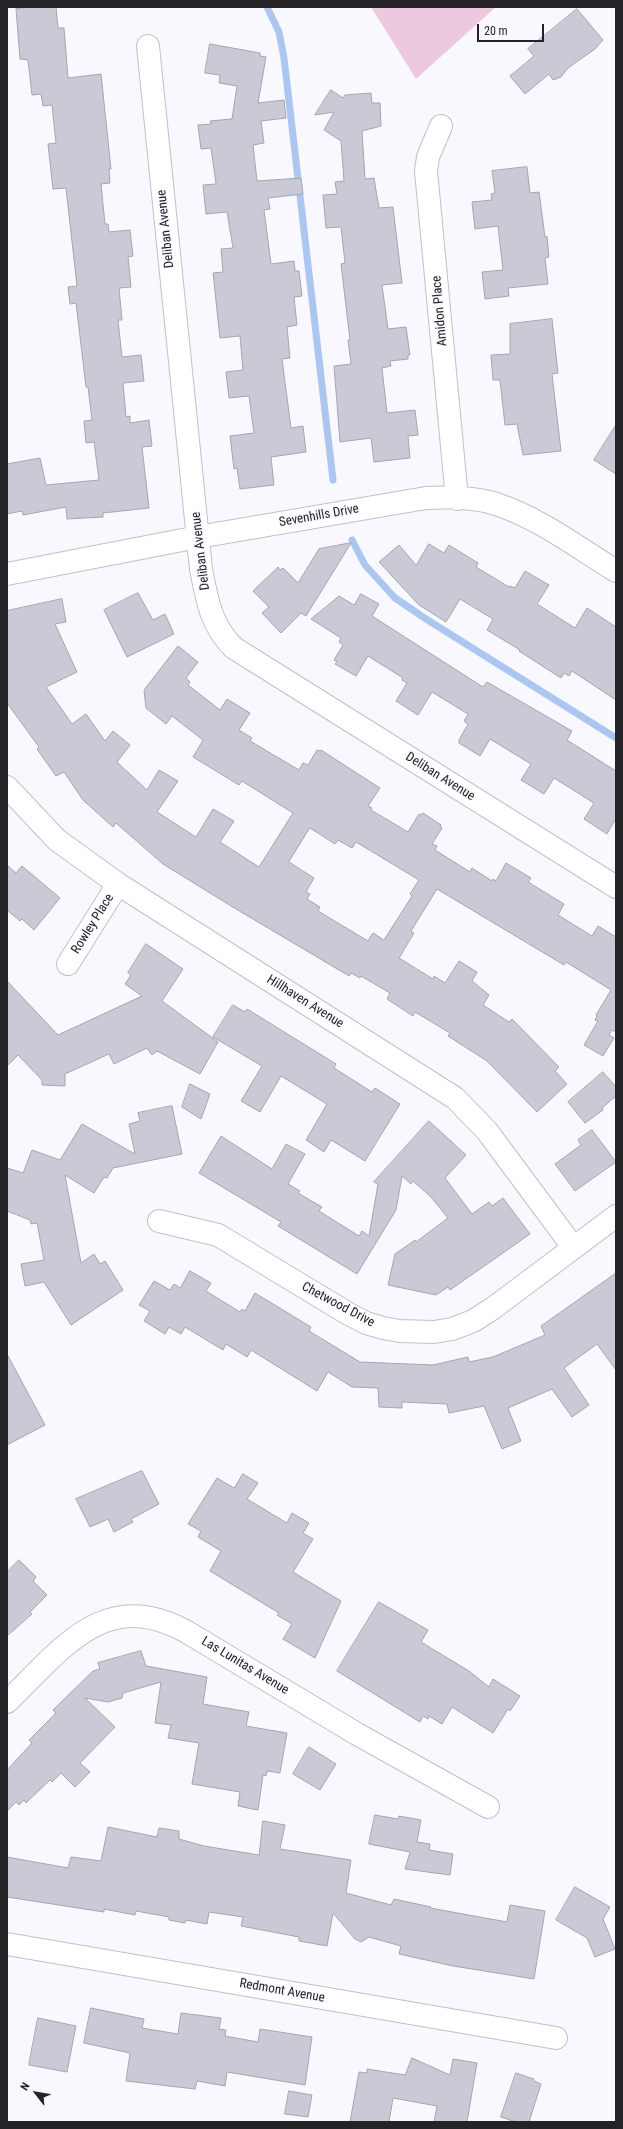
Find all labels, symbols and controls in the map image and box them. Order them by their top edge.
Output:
scale bar [479,16,546,42]
text: 20 m [484,24,508,38]
street label: Deliban Avenue [154,189,178,269]
street label: Amidon Place [429,275,451,347]
street label: Sevenhills Drive [278,501,360,531]
street label: Deliban Avenue [188,511,214,591]
street label: Deliban Avenue [402,749,478,805]
street label: Rowley Place [68,891,118,957]
street label: Hillhaven Avenue [264,972,346,1032]
street label: Chetwood Drive [299,1279,377,1331]
street label: Las Lunitas Avenue [198,1634,292,1698]
street label: Redmont Avenue [238,1976,326,2006]
north arrow [16,2073,56,2113]
text: N [18,2080,33,2093]

